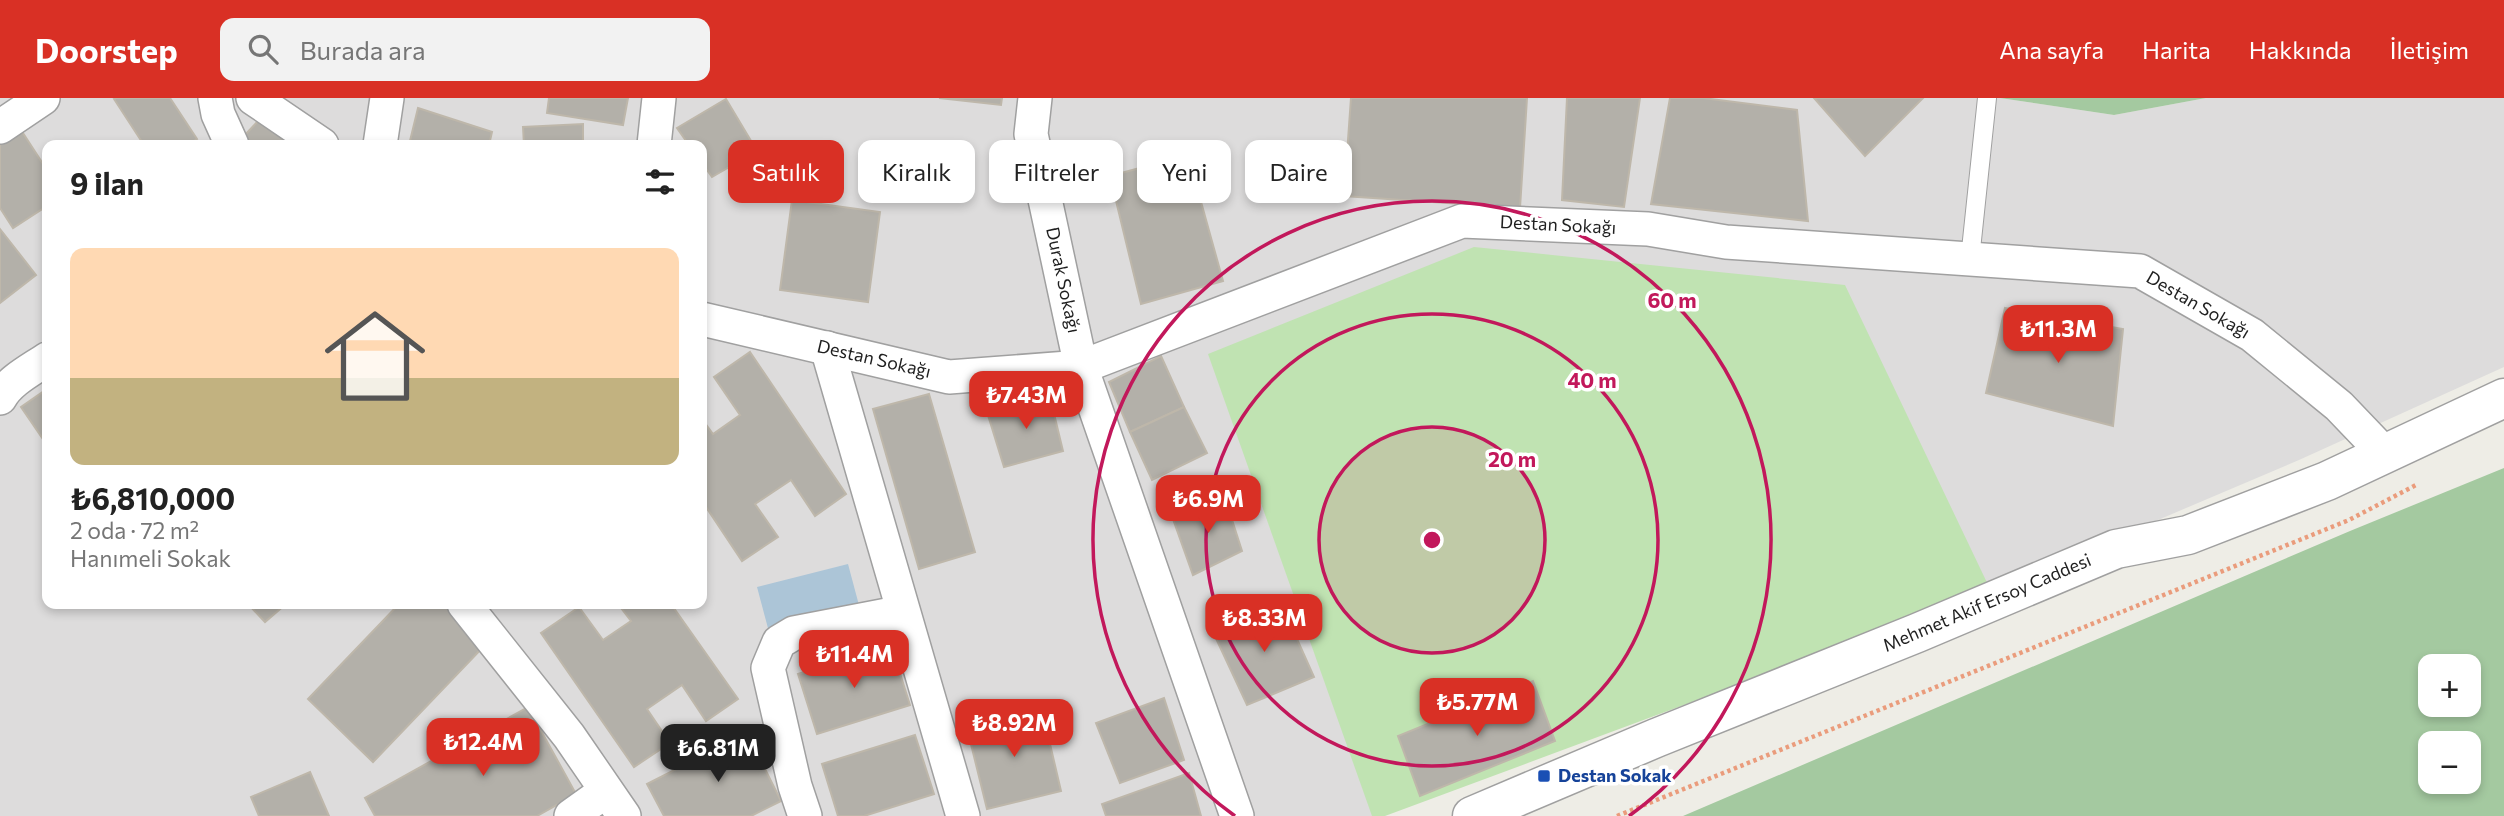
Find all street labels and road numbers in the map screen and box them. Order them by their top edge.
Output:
street label: Destan Sokağı [1499,210,1617,238]
street label: Durak Sokağı [1042,225,1086,335]
street label: Destan Sokağı [2143,266,2254,343]
street label: Destan Sokağı [815,334,933,382]
street label: Mehmet Akif Ersoy Caddesi [1879,548,2094,656]

